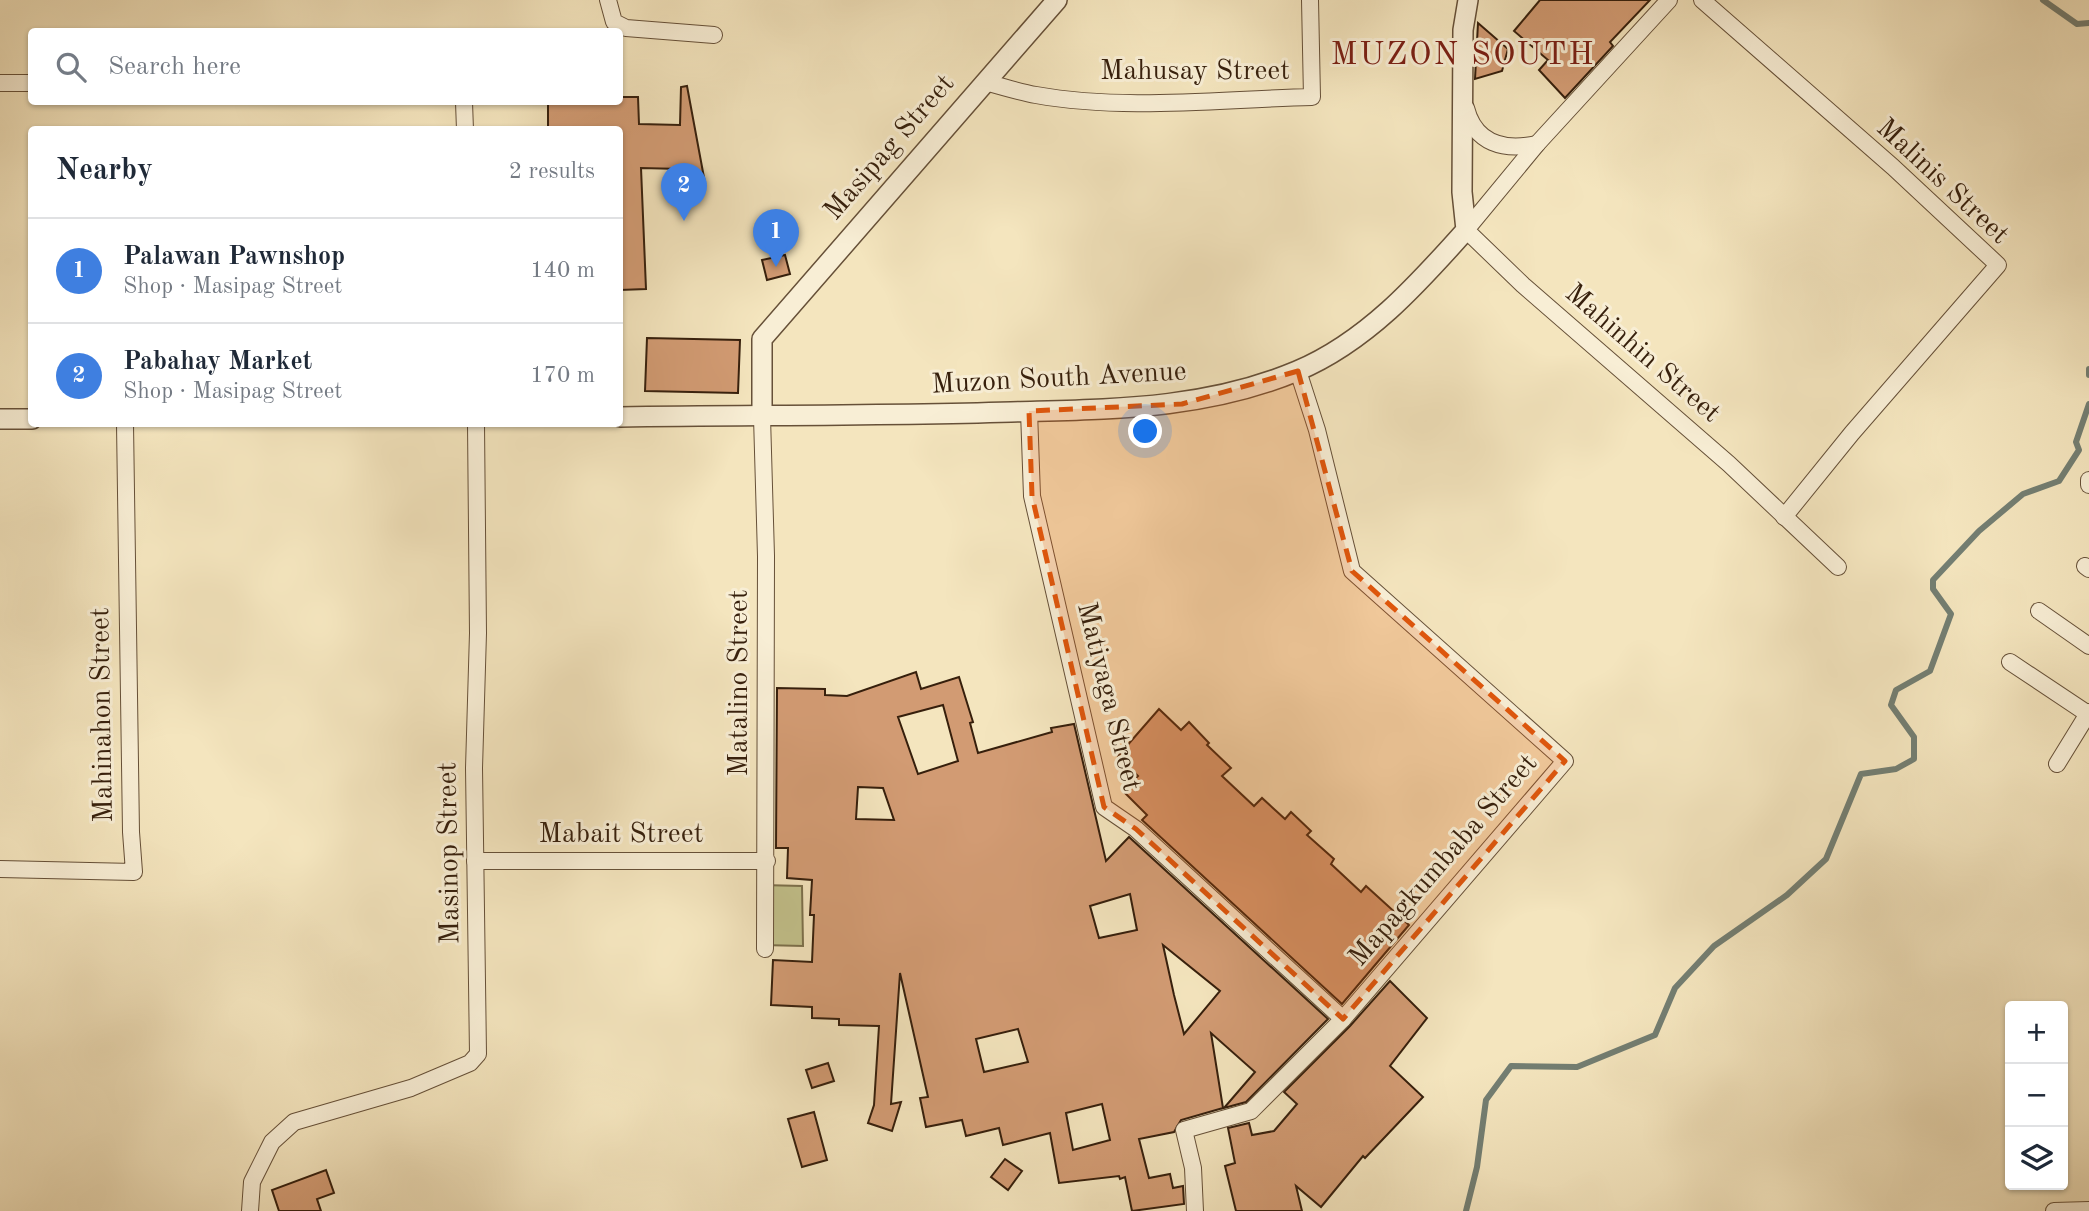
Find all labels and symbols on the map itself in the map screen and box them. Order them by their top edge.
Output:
district label: MUZON SOUTH [1330,40,1596,72]
street label: Mahusay Street [1100,58,1290,86]
street label: Masipag Street [820,70,960,226]
street label: Malinis Street [1871,114,2013,250]
pin: 2 [661,163,707,221]
pin: 1 [753,209,799,267]
street label: Mahinhin Street [1559,279,1725,429]
street label: Muzon South Avenue [931,358,1187,400]
your location [1128,414,1162,448]
street label: Matalino Street [726,589,754,777]
street label: Matiyaga Street [1071,600,1145,794]
street label: Mahinahon Street [87,607,119,823]
street label: Mapagkumbaba Street [1345,750,1543,972]
street label: Masinop Street [434,761,466,945]
street label: Mabait Street [539,821,703,849]

